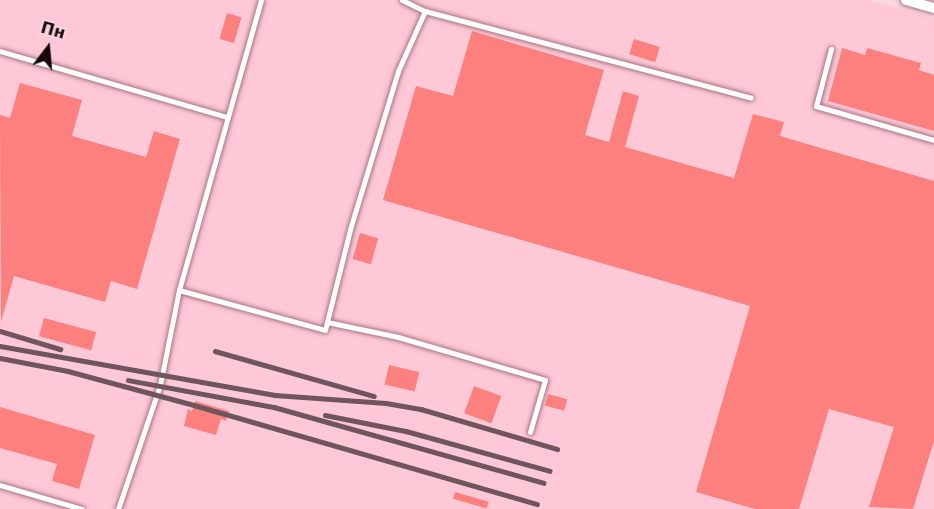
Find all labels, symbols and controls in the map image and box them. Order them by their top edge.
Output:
north arrow [18,18,78,78]
text: Пн [39,18,67,43]

